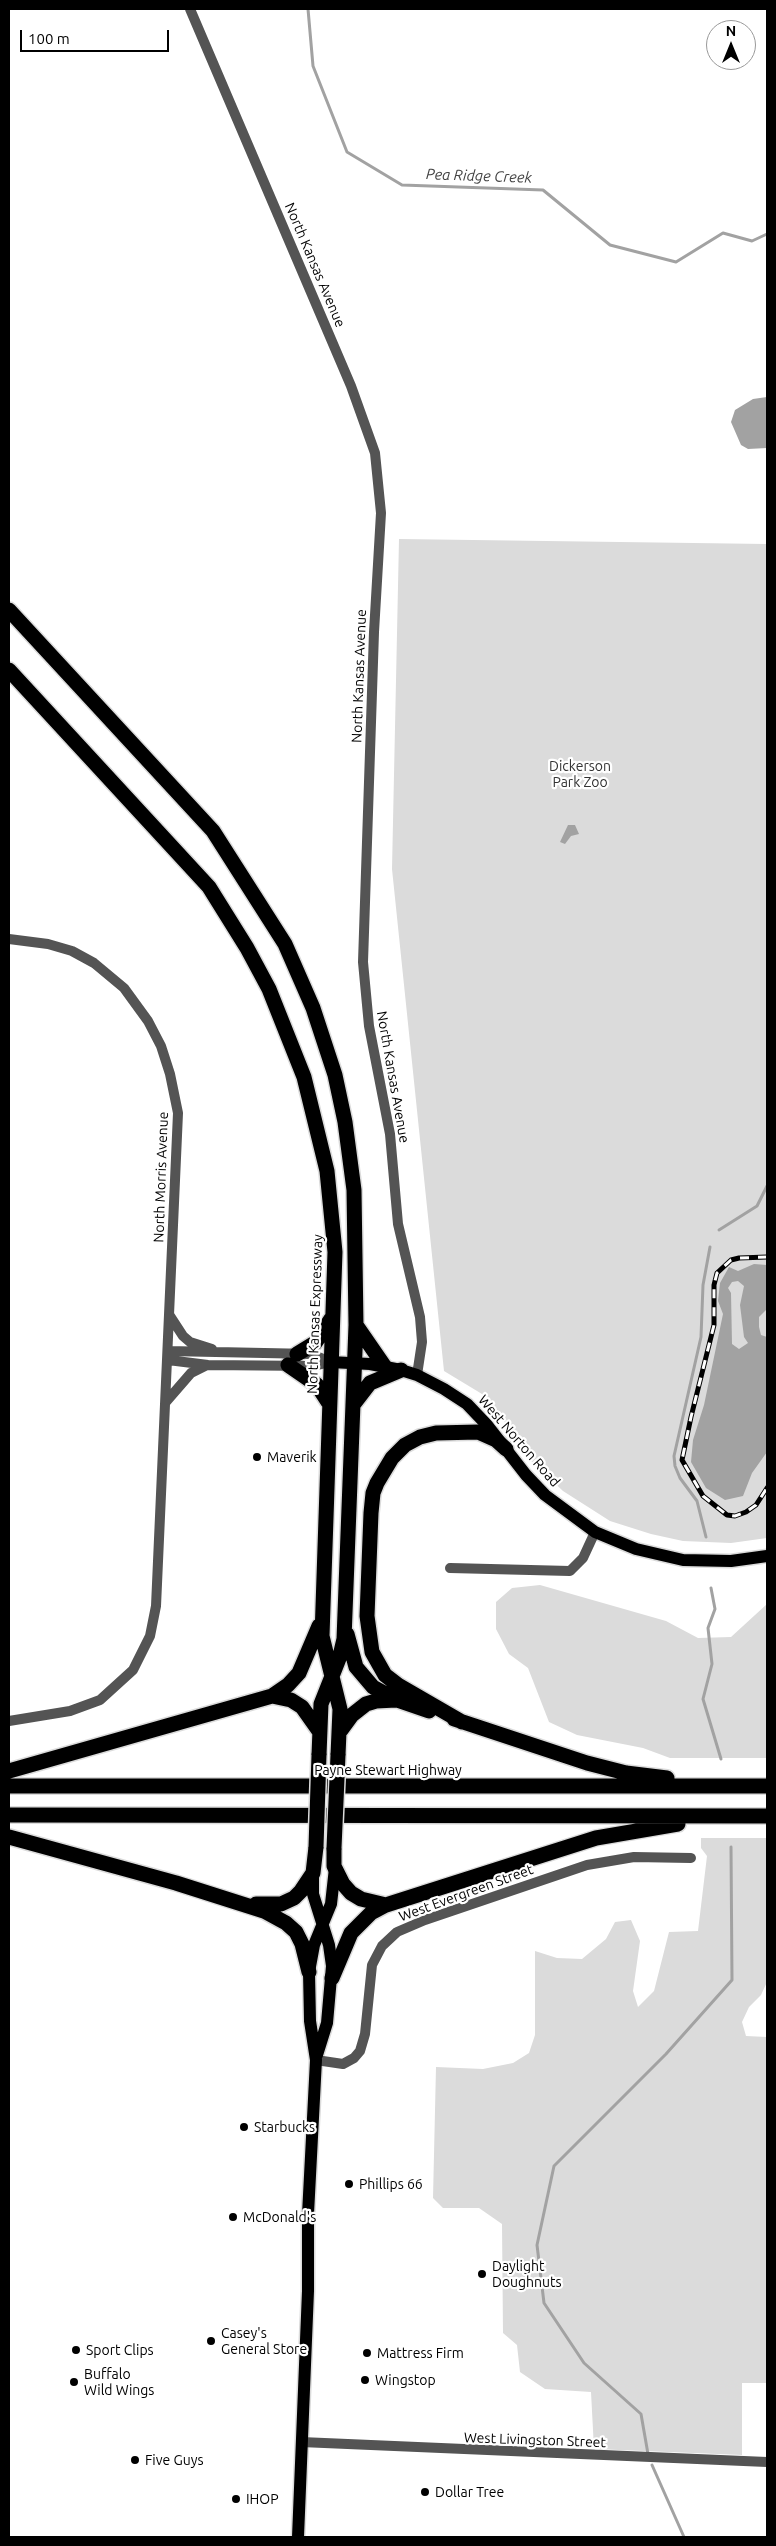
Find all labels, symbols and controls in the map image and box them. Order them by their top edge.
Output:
scale bar [22,20,171,52]
north arrow [706,20,756,70]
text: N [726,23,736,39]
text: 100 m [28,30,70,47]
water label: Pea Ridge Creek [426,165,532,187]
street label: North Kansas Avenue [281,200,349,330]
street label: North Kansas Avenue [348,609,370,743]
park label: Dickerson Park Zoo [549,758,611,790]
street label: North Kansas Avenue [373,1010,413,1144]
street label: North Morris Avenue [150,1111,172,1243]
street label: North Kansas Expressway [304,1234,326,1394]
street label: West Norton Road [475,1392,563,1490]
place label: Maverik [267,1449,317,1465]
marker: Maverik [251,1451,263,1463]
street label: Payne Stewart Highway [314,1762,462,1778]
street label: West Evergreen Street [396,1861,536,1925]
place label: Starbucks [254,2119,315,2135]
marker: Starbucks [238,2121,250,2133]
place label: Phillips 66 [359,2176,423,2192]
marker: Phillips 66 [343,2178,355,2190]
place label: McDonald's [243,2209,316,2225]
marker: McDonald's [227,2211,239,2223]
place label: Daylight Doughnuts [492,2258,562,2290]
marker: Daylight Doughnuts [476,2268,488,2280]
place label: Casey's General Store [221,2325,307,2358]
marker: Casey's General Store [205,2335,217,2347]
place label: Sport Clips [86,2342,154,2358]
marker: Sport Clips [70,2344,82,2356]
place label: Mattress Firm [377,2345,464,2361]
marker: Mattress Firm [361,2347,373,2359]
place label: Buffalo Wild Wings [84,2366,154,2398]
place label: Wingstop [375,2372,436,2388]
marker: Wingstop [359,2374,371,2386]
marker: Buffalo Wild Wings [68,2376,80,2388]
street label: West Livingston Street [464,2429,606,2451]
place label: Five Guys [145,2452,204,2468]
marker: Five Guys [129,2454,141,2466]
place label: Dollar Tree [435,2484,504,2500]
marker: Dollar Tree [419,2486,431,2498]
place label: IHOP [246,2491,279,2507]
marker: IHOP [230,2493,242,2505]

